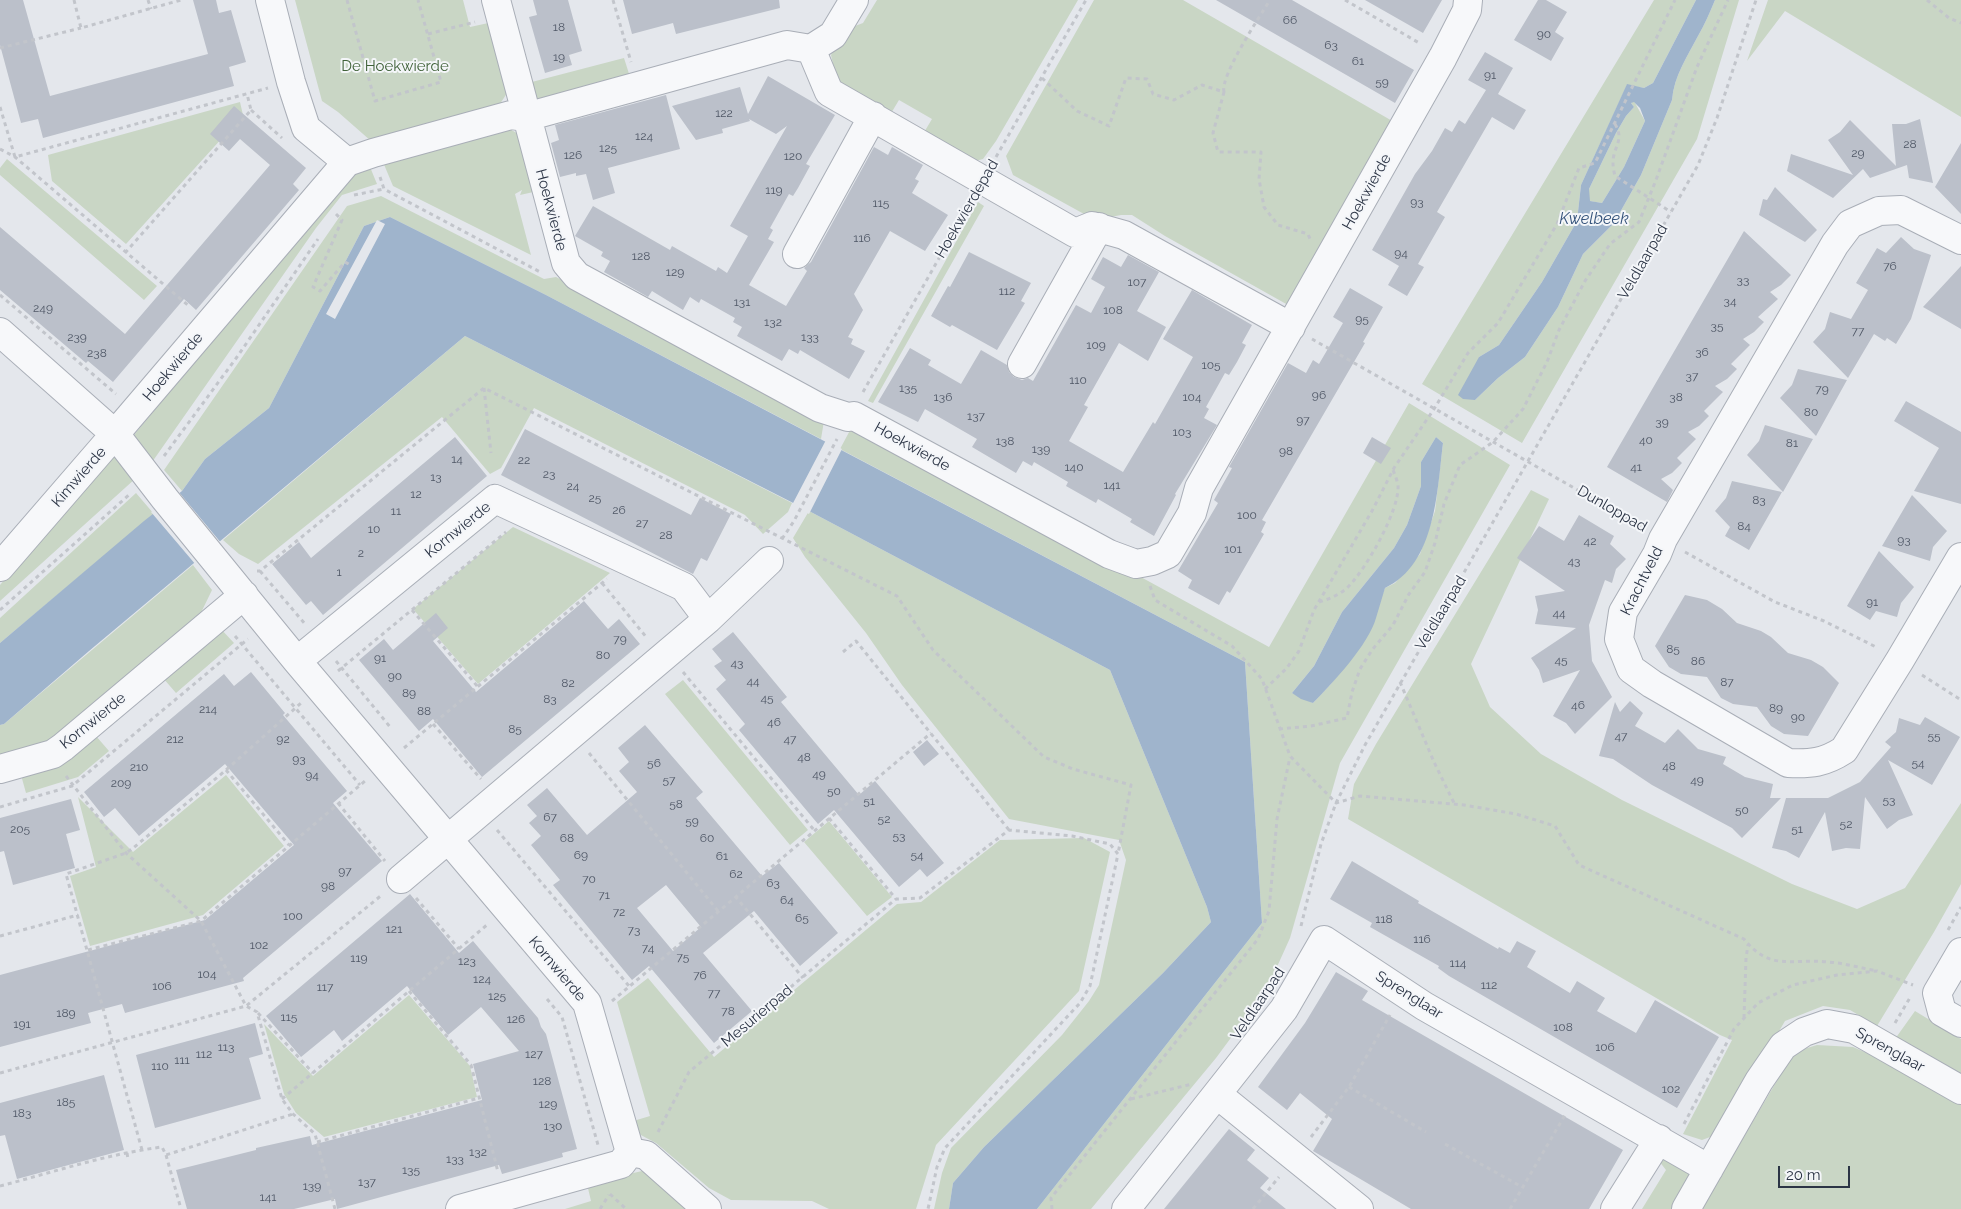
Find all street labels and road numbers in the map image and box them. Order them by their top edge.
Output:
street label: Hoekwierde [1339,151,1395,233]
street label: Hoekwierdepad [931,157,1003,261]
street label: Hoekwierde [531,167,571,253]
street label: Veldlaarpad [1614,221,1672,303]
street label: Hoekwierde [139,329,207,405]
street label: Hoekwierde [871,419,953,475]
street label: Kimwierde [48,443,110,511]
street label: Dunloppad [1574,482,1650,536]
street label: Kornwierde [421,498,495,562]
street label: Krachtveld [1617,544,1667,618]
street label: Veldlaarpad [1412,572,1470,654]
street label: Kornwierde [56,689,130,753]
street label: Kornwierde [525,933,589,1005]
street label: Veldlaarpad [1227,964,1289,1044]
street label: Sprenglaar [1372,967,1446,1023]
street label: Mesurierpad [718,981,796,1051]
street label: Sprenglaar [1852,1024,1928,1076]

